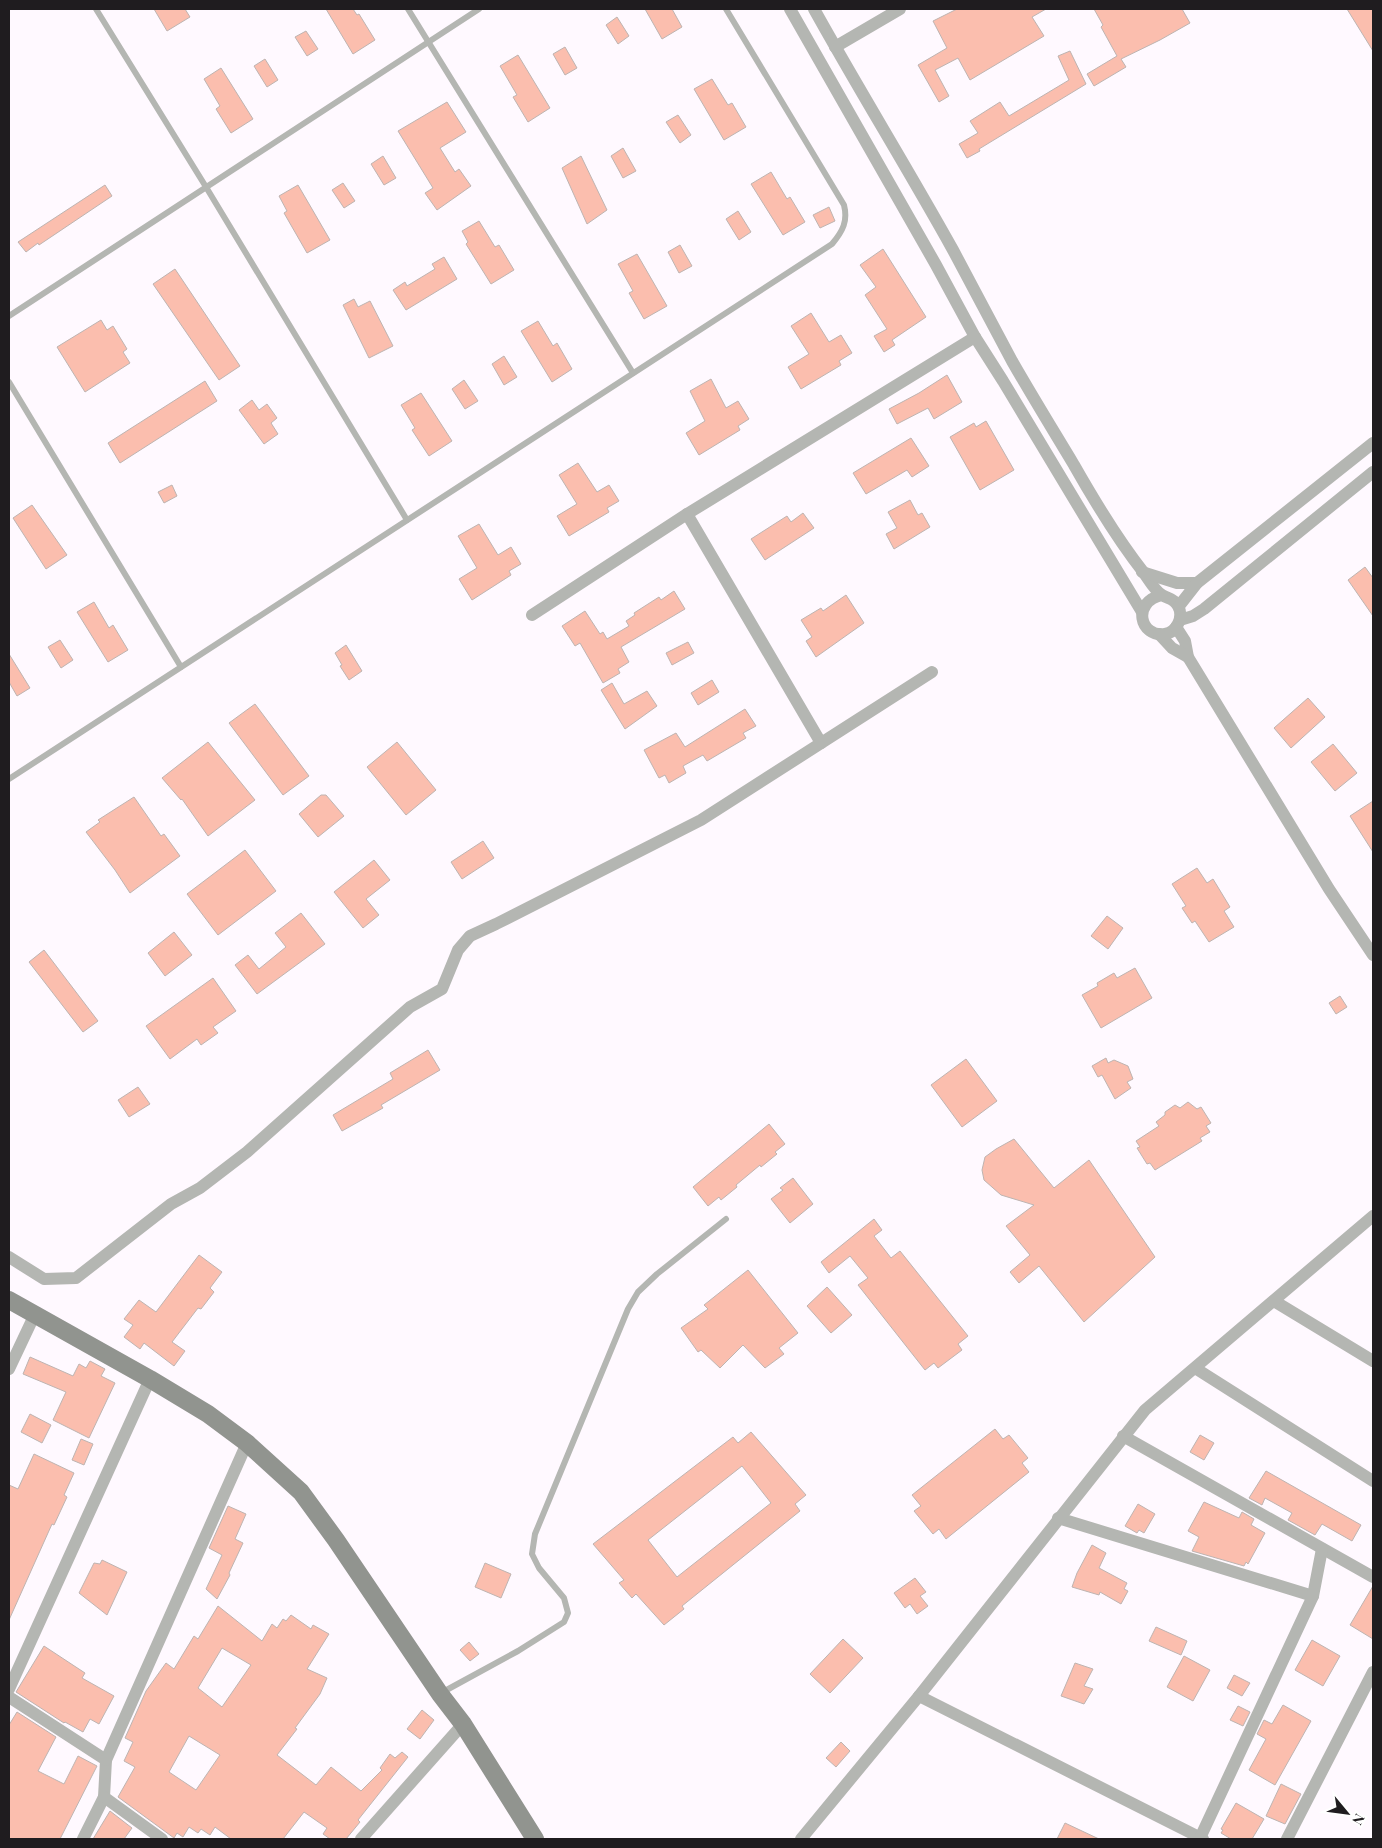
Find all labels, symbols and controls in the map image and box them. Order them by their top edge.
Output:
north arrow [1322,1788,1372,1838]
text: N [1348,1811,1370,1829]

